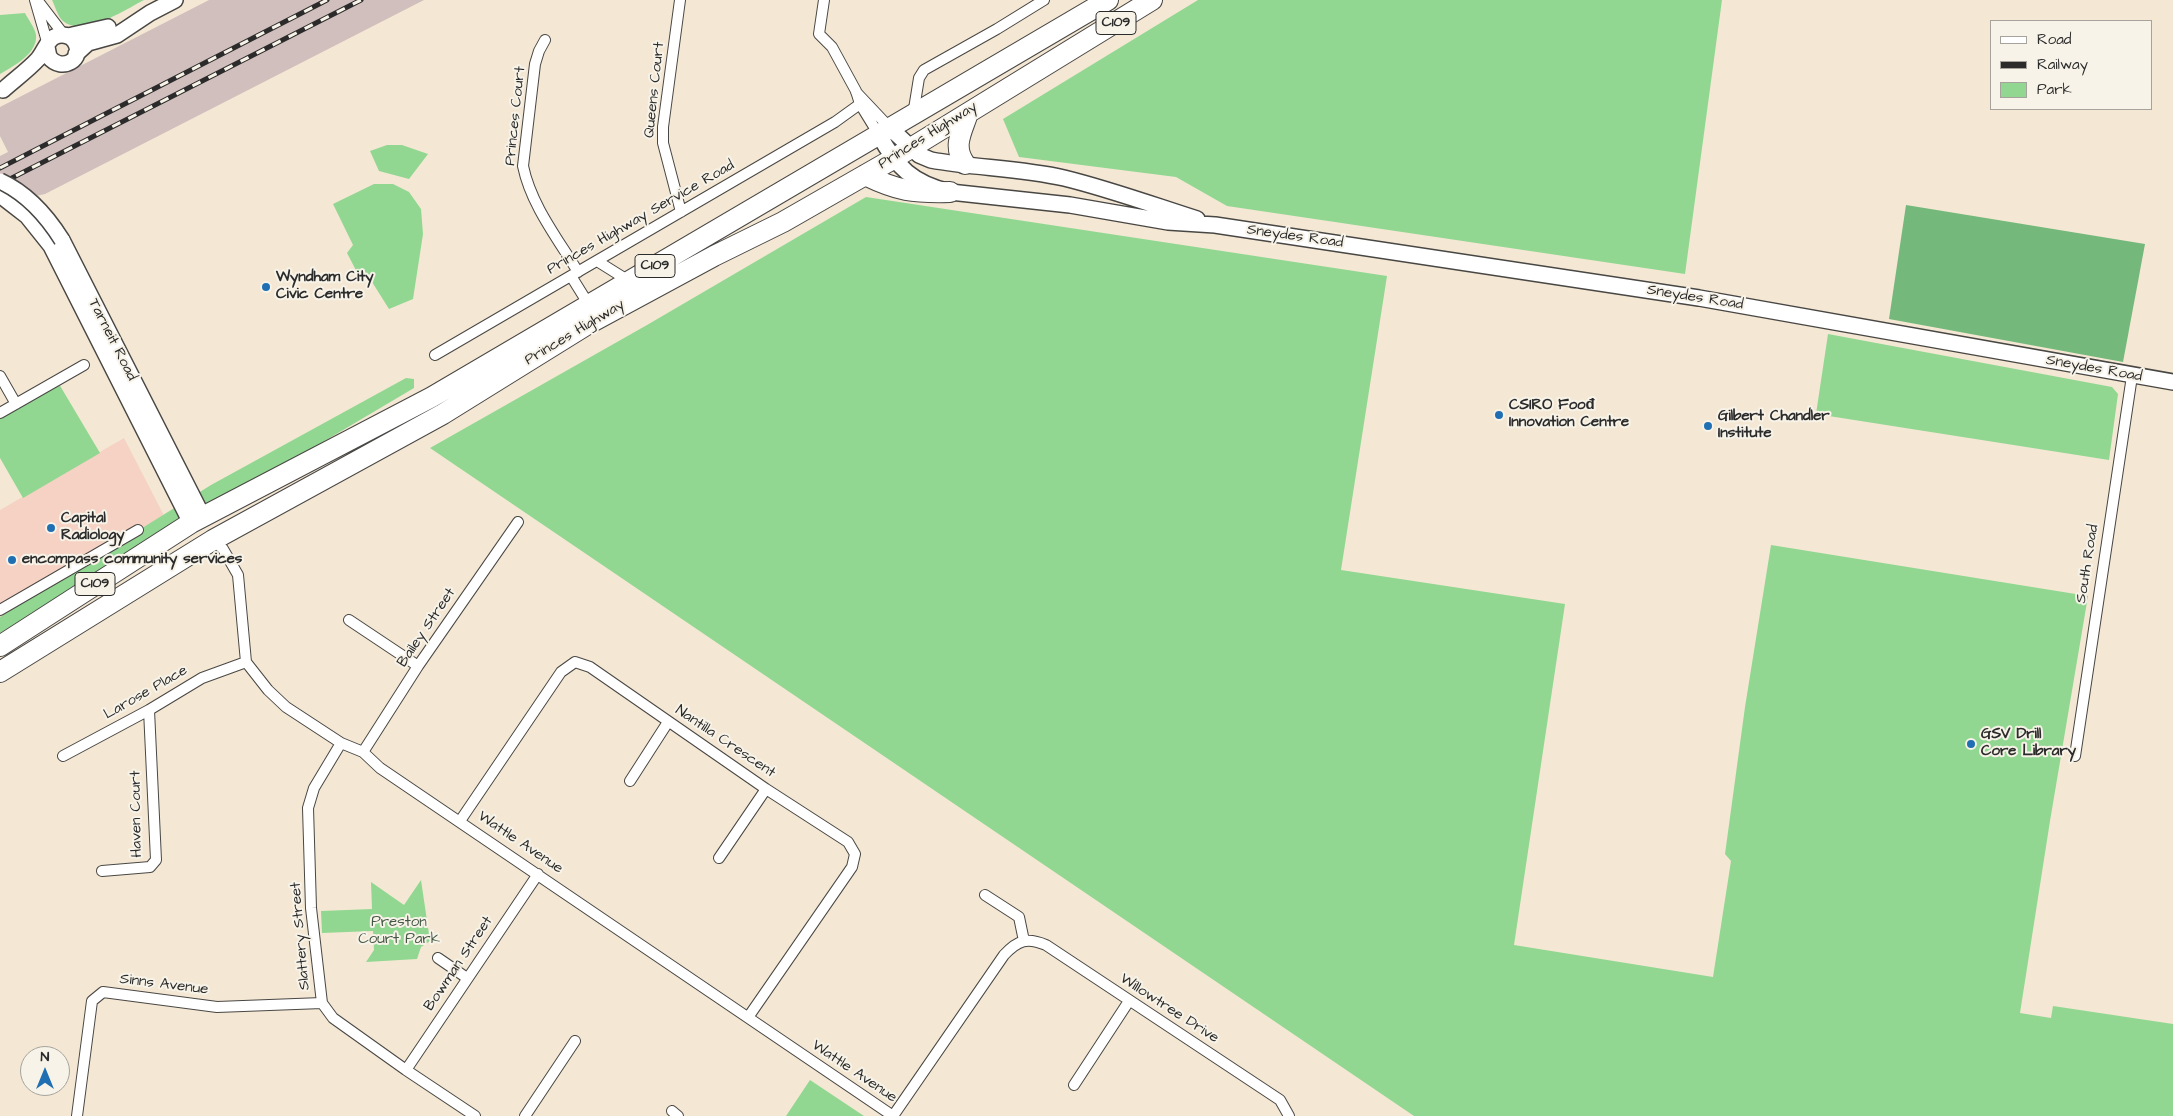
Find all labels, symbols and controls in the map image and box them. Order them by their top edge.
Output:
road number: C109 [1096,12,1136,34]
legend [1990,20,2153,110]
text: Road [2037,29,2071,50]
street label: Queens Court [641,41,669,139]
text: Railway [2037,54,2088,75]
street label: Princes Court [502,65,530,167]
text: Park [2037,79,2072,100]
street label: Princes Highway [875,98,981,174]
street label: Princes Highway Service Road [544,157,738,279]
street label: Sneydes Road [1246,221,1344,253]
road number: C109 [635,255,675,278]
place label: Wyndham City Civic Centre [276,269,373,304]
marker: Wyndham City Civic Centre [260,281,272,293]
street label: Sneydes Road [1646,282,1744,314]
street label: Tarneit Road [84,296,140,384]
street label: Princes Highway [522,296,628,370]
street label: Sneydes Road [2045,352,2143,386]
place label: CSIRO Foođ Innovation Centre [1509,397,1629,432]
place label: Gilbert Chandler Institute [1718,408,1830,443]
marker: CSIRO Foođ Innovation Centre [1493,409,1505,421]
marker: Gilbert Chandler Institute [1702,420,1714,432]
place label: Capital Radiology [61,510,124,545]
marker: Capital Radiology [45,522,57,534]
street label: South Road [2073,523,2103,605]
place label: encompass community services [22,551,242,569]
marker: encompass community services [6,554,18,566]
road number: C109 [75,572,115,596]
street label: Bailey Street [394,585,460,671]
street label: Larose Place [101,662,191,724]
street label: Nantilla Crescent [671,702,779,782]
place label: GSV Drill Core Library [1981,726,2076,761]
marker: GSV Drill Core Library [1965,738,1977,750]
street label: Haven Court [127,770,147,858]
street label: Wattle Avenue [474,808,566,878]
street label: Slattery Street [287,881,315,991]
street label: Bowman Street [421,913,497,1015]
park label: Preston Court Park [358,914,440,949]
street label: Willowtree Drive [1116,970,1222,1048]
street label: Sinns Avenue [119,971,209,999]
street label: Wattle Avenue [808,1037,900,1107]
north arrow [20,1046,70,1096]
text: N [41,1047,49,1067]

